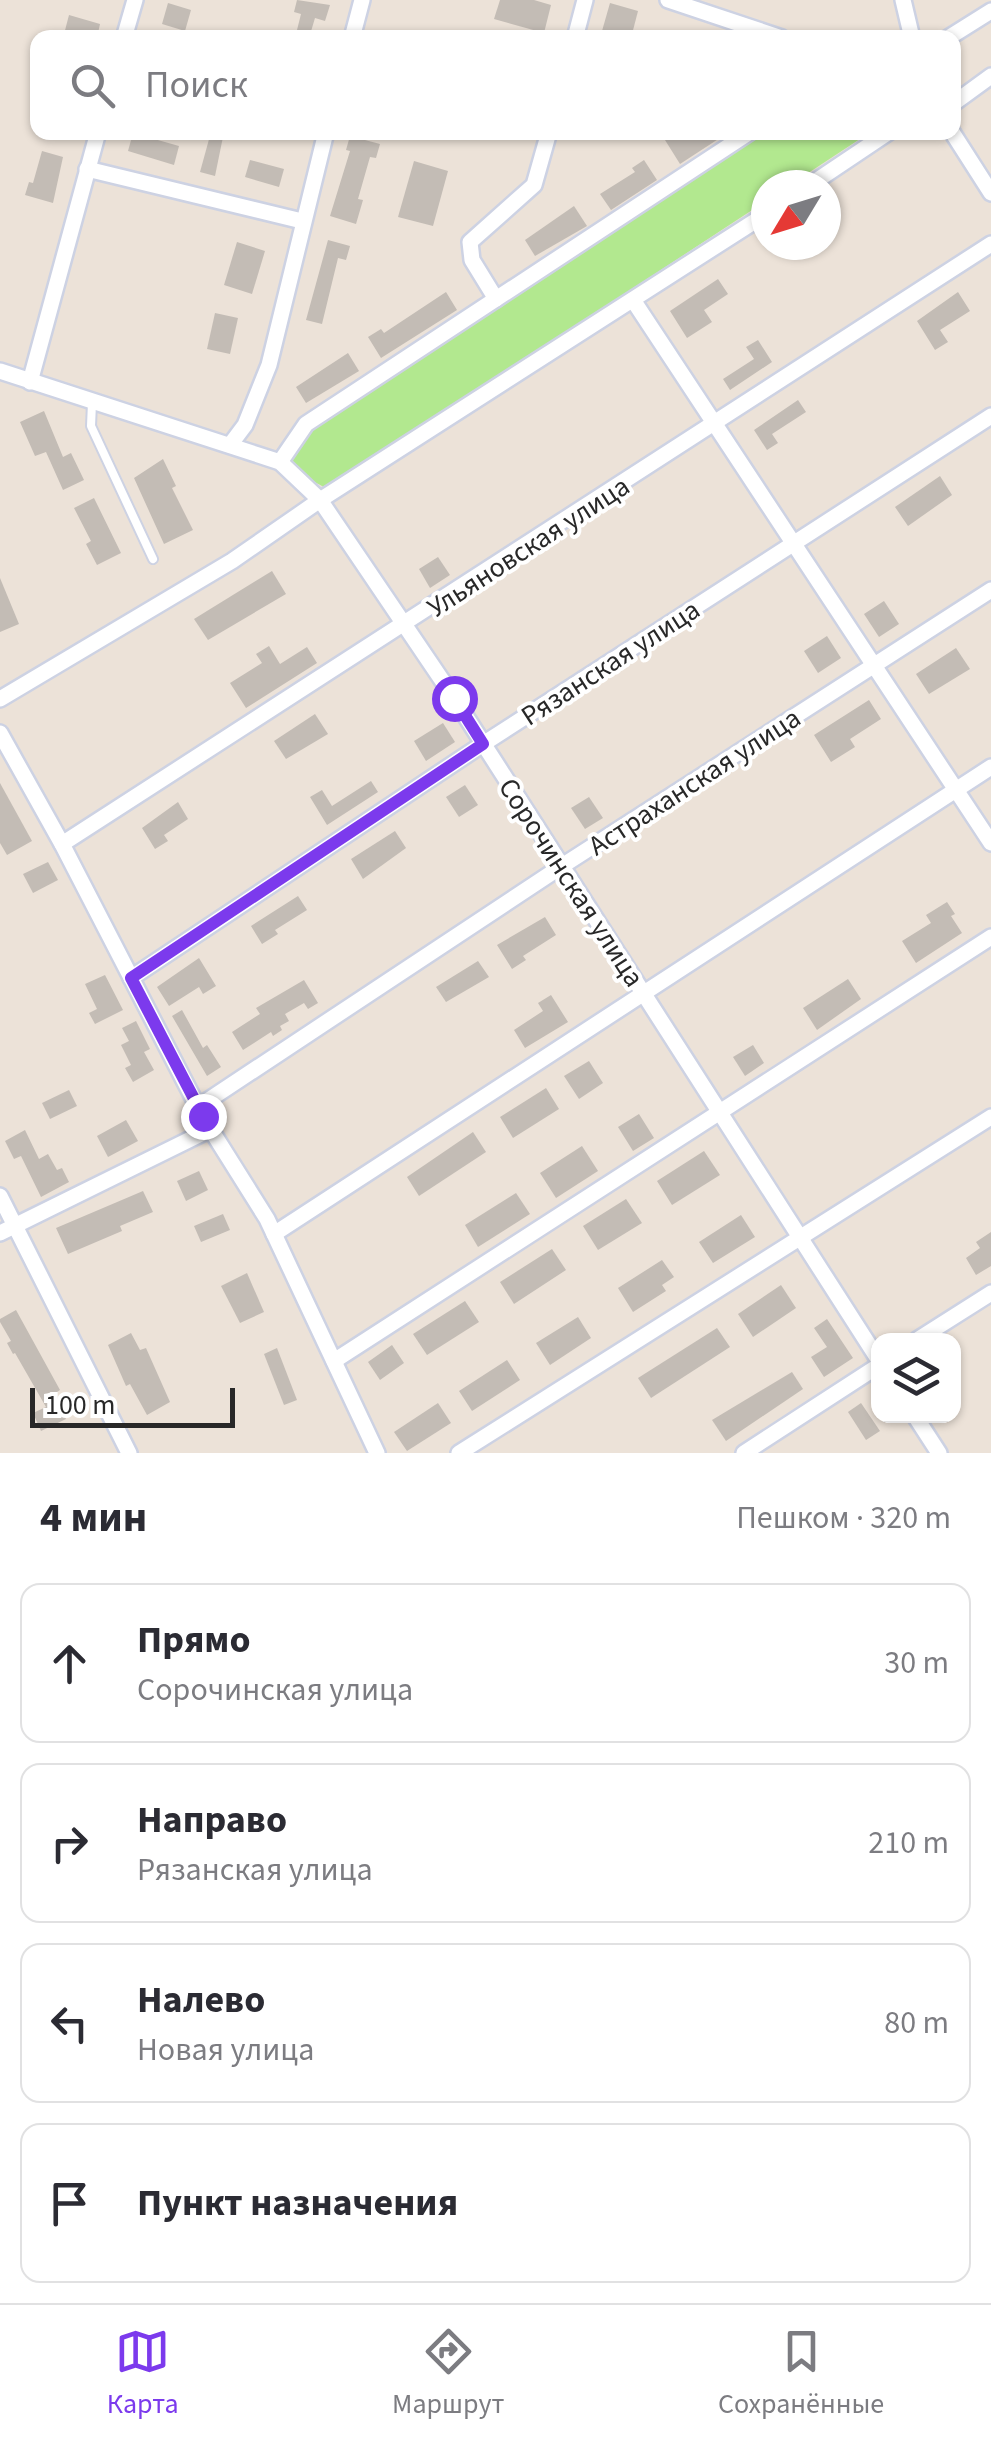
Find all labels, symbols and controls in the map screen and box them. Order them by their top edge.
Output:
search box [30,30,961,140]
icon: search [65,58,120,113]
text: Поиск [145,58,248,112]
north arrow [751,170,841,260]
street label: Ульяновская улица [420,466,638,627]
street label: Рязанская улица [513,590,708,736]
route start [432,676,478,722]
street label: Астраханская улица [581,698,809,866]
street label: Сорочинская улица [489,770,654,995]
route end [181,1094,227,1140]
map controls [871,1333,961,1423]
button: layers [871,1333,961,1423]
scale bar [30,1383,235,1428]
text: 100 m [45,1385,116,1425]
text: 4 мин [40,1488,147,1548]
text: Пешком · 320 m [736,1495,951,1541]
text: Прямо [137,1613,251,1667]
icon: ahead [42,1636,97,1691]
text: 30 m [884,1640,949,1686]
text: Сорочинская улица [137,1667,413,1713]
text: Направо [137,1793,287,1847]
icon: right [42,1816,97,1871]
text: 210 m [868,1820,949,1866]
text: Рязанская улица [137,1847,373,1893]
text: Налево [137,1973,265,2027]
icon: left [42,1996,97,2051]
text: 80 m [884,2000,949,2046]
text: Новая улица [137,2027,314,2073]
icon: arrive [42,2176,97,2231]
text: Пункт назначения [137,2176,458,2230]
tab: Карта [107,2324,179,2424]
tab: Маршрут [392,2324,504,2424]
tab: Сохранённые [718,2324,884,2424]

